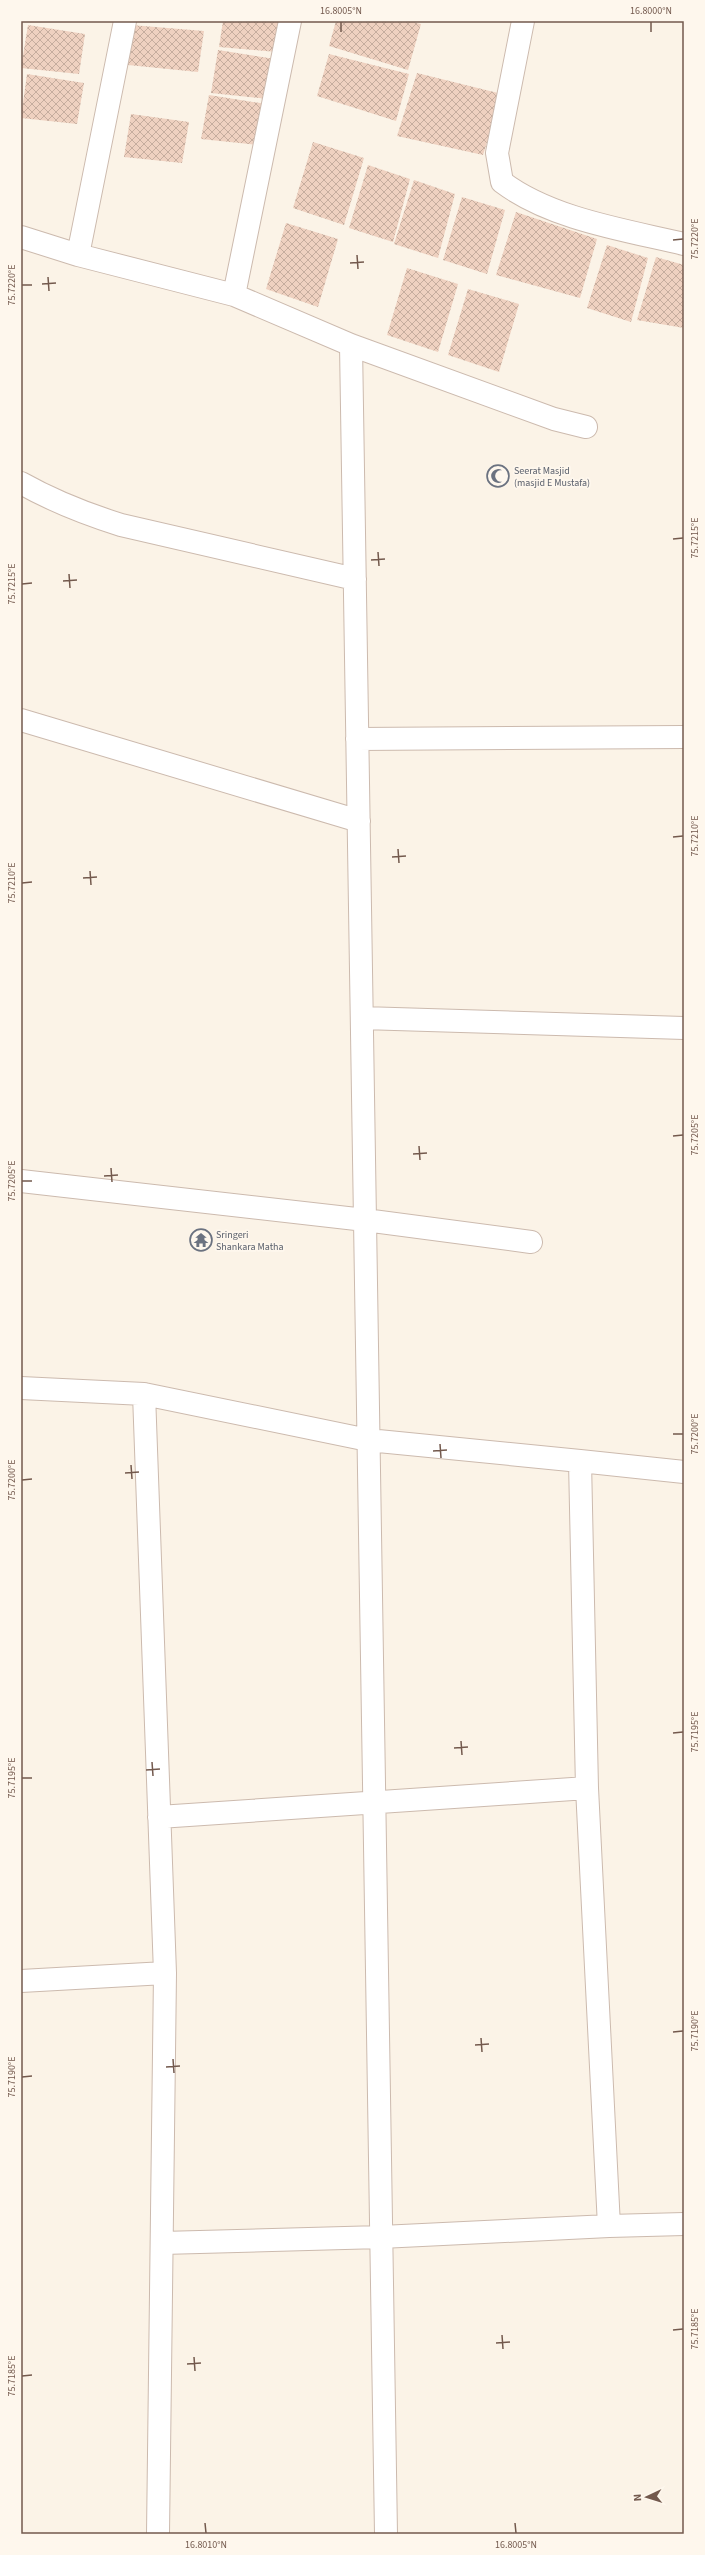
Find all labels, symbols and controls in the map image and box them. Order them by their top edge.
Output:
text: 16.8005°N [320,4,362,18]
text: 16.8000°N [630,4,672,18]
text: 75.7220°E [688,219,702,259]
text: 75.7220°E [5,265,19,305]
mosque icon: Seerat Masjid (masjid E Mustafa) [485,463,511,489]
place label: Seerat Masjid (masjid E Mustafa) [514,464,590,490]
text: 75.7215°E [688,518,702,558]
text: 75.7215°E [5,564,19,604]
text: 75.7210°E [688,816,702,856]
text: 75.7210°E [5,863,19,903]
text: 75.7205°E [688,1115,702,1155]
text: 75.7205°E [5,1161,19,1201]
temple icon: Sringeri Shankara Matha [188,1227,214,1253]
place label: Sringeri Shankara Matha [216,1228,284,1254]
text: 75.7200°E [688,1414,702,1454]
text: 75.7200°E [5,1460,19,1500]
text: 75.7195°E [688,1712,702,1752]
text: 75.7195°E [5,1758,19,1798]
text: 75.7190°E [688,2011,702,2051]
text: 75.7190°E [5,2057,19,2097]
text: 75.7185°E [688,2309,702,2349]
text: 75.7185°E [5,2356,19,2396]
north arrow [627,2477,667,2517]
text: N [630,2493,645,2502]
text: 16.8010°N [185,2538,227,2552]
text: 16.8005°N [495,2538,537,2552]

